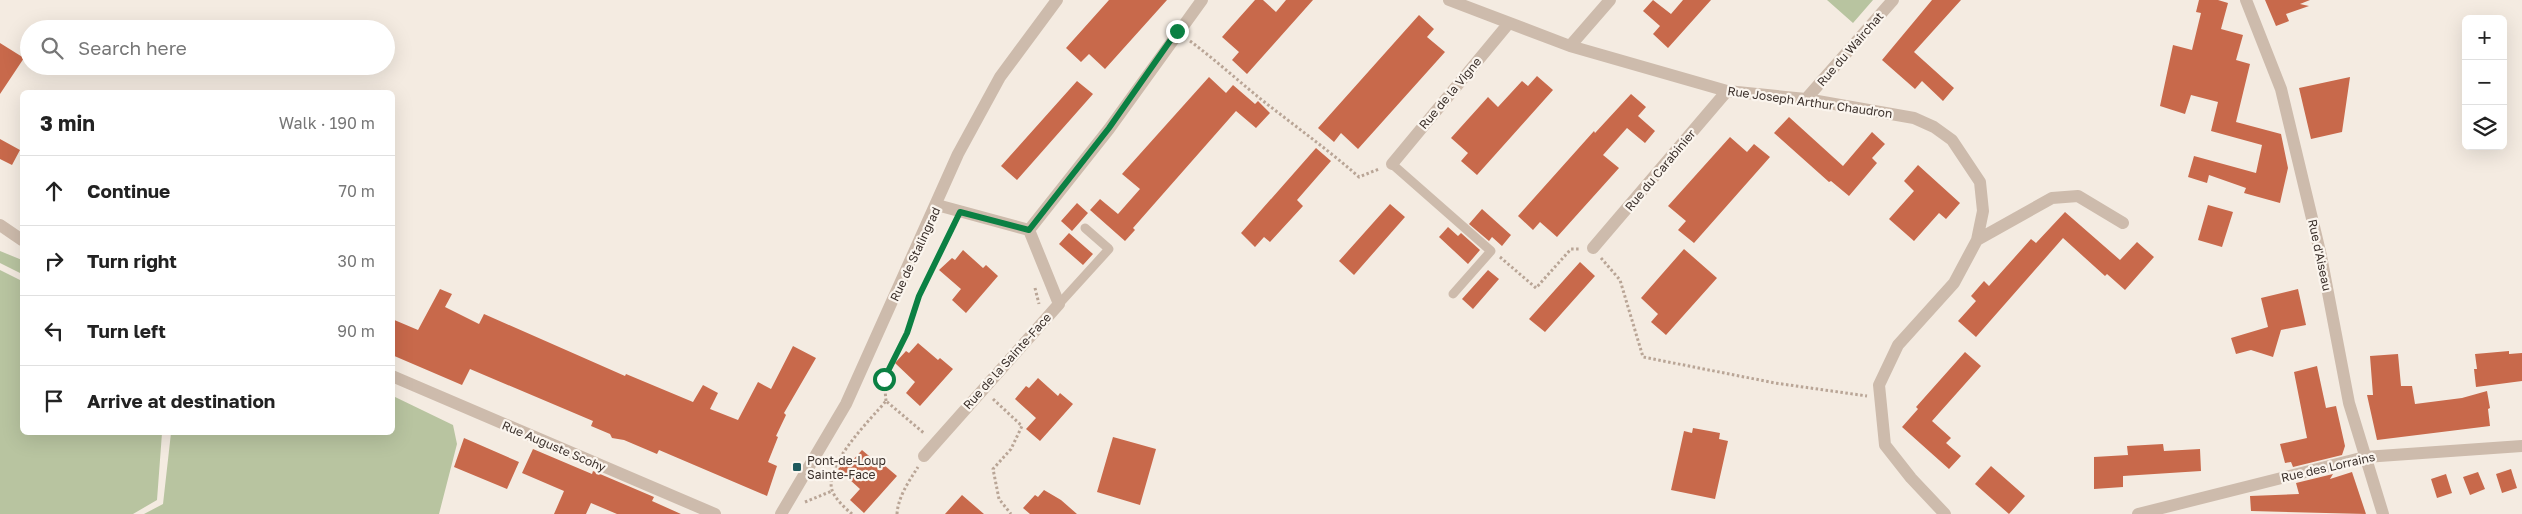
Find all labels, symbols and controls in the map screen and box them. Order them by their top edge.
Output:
street label: Rue du Wairchat [1814,9,1887,89]
map controls [2462,15,2507,150]
button: + [2462,15,2507,60]
search box [20,20,395,75]
route end [1166,20,1189,43]
icon: search [38,34,66,62]
text: Search here [78,36,187,59]
street label: Rue de la Vigne [1416,54,1484,132]
button: − [2462,60,2507,105]
street label: Rue Joseph Arthur Chaudron [1727,83,1893,121]
button: layers [2462,105,2507,150]
text: 3 min [40,110,95,136]
text: Walk · 190 m [279,113,375,133]
street label: Rue du Carabinier [1622,126,1699,214]
icon: ahead [40,177,68,205]
text: Continue [87,179,170,202]
text: 70 m [338,181,375,201]
street label: Rue de Stalingrad [887,205,943,303]
street label: Rue d'Aiseau [2305,218,2335,292]
icon: right [40,247,68,275]
text: Turn right [87,249,177,272]
text: 30 m [338,251,375,271]
street label: Rue de la Sainte-Face [960,310,1054,412]
icon: left [40,317,68,345]
text: Turn left [87,319,166,342]
text: 90 m [337,321,375,341]
route start [873,368,896,391]
icon: arrive [40,387,68,415]
text: Arrive at destination [87,389,275,412]
street label: Rue Auguste Scohy [500,417,608,475]
street label: Rue des Lorrains [2280,449,2376,485]
place label: Pont-de-Loup Sainte-Face [807,453,886,482]
marker: Pont-de-Loup Sainte-Face [791,461,803,473]

